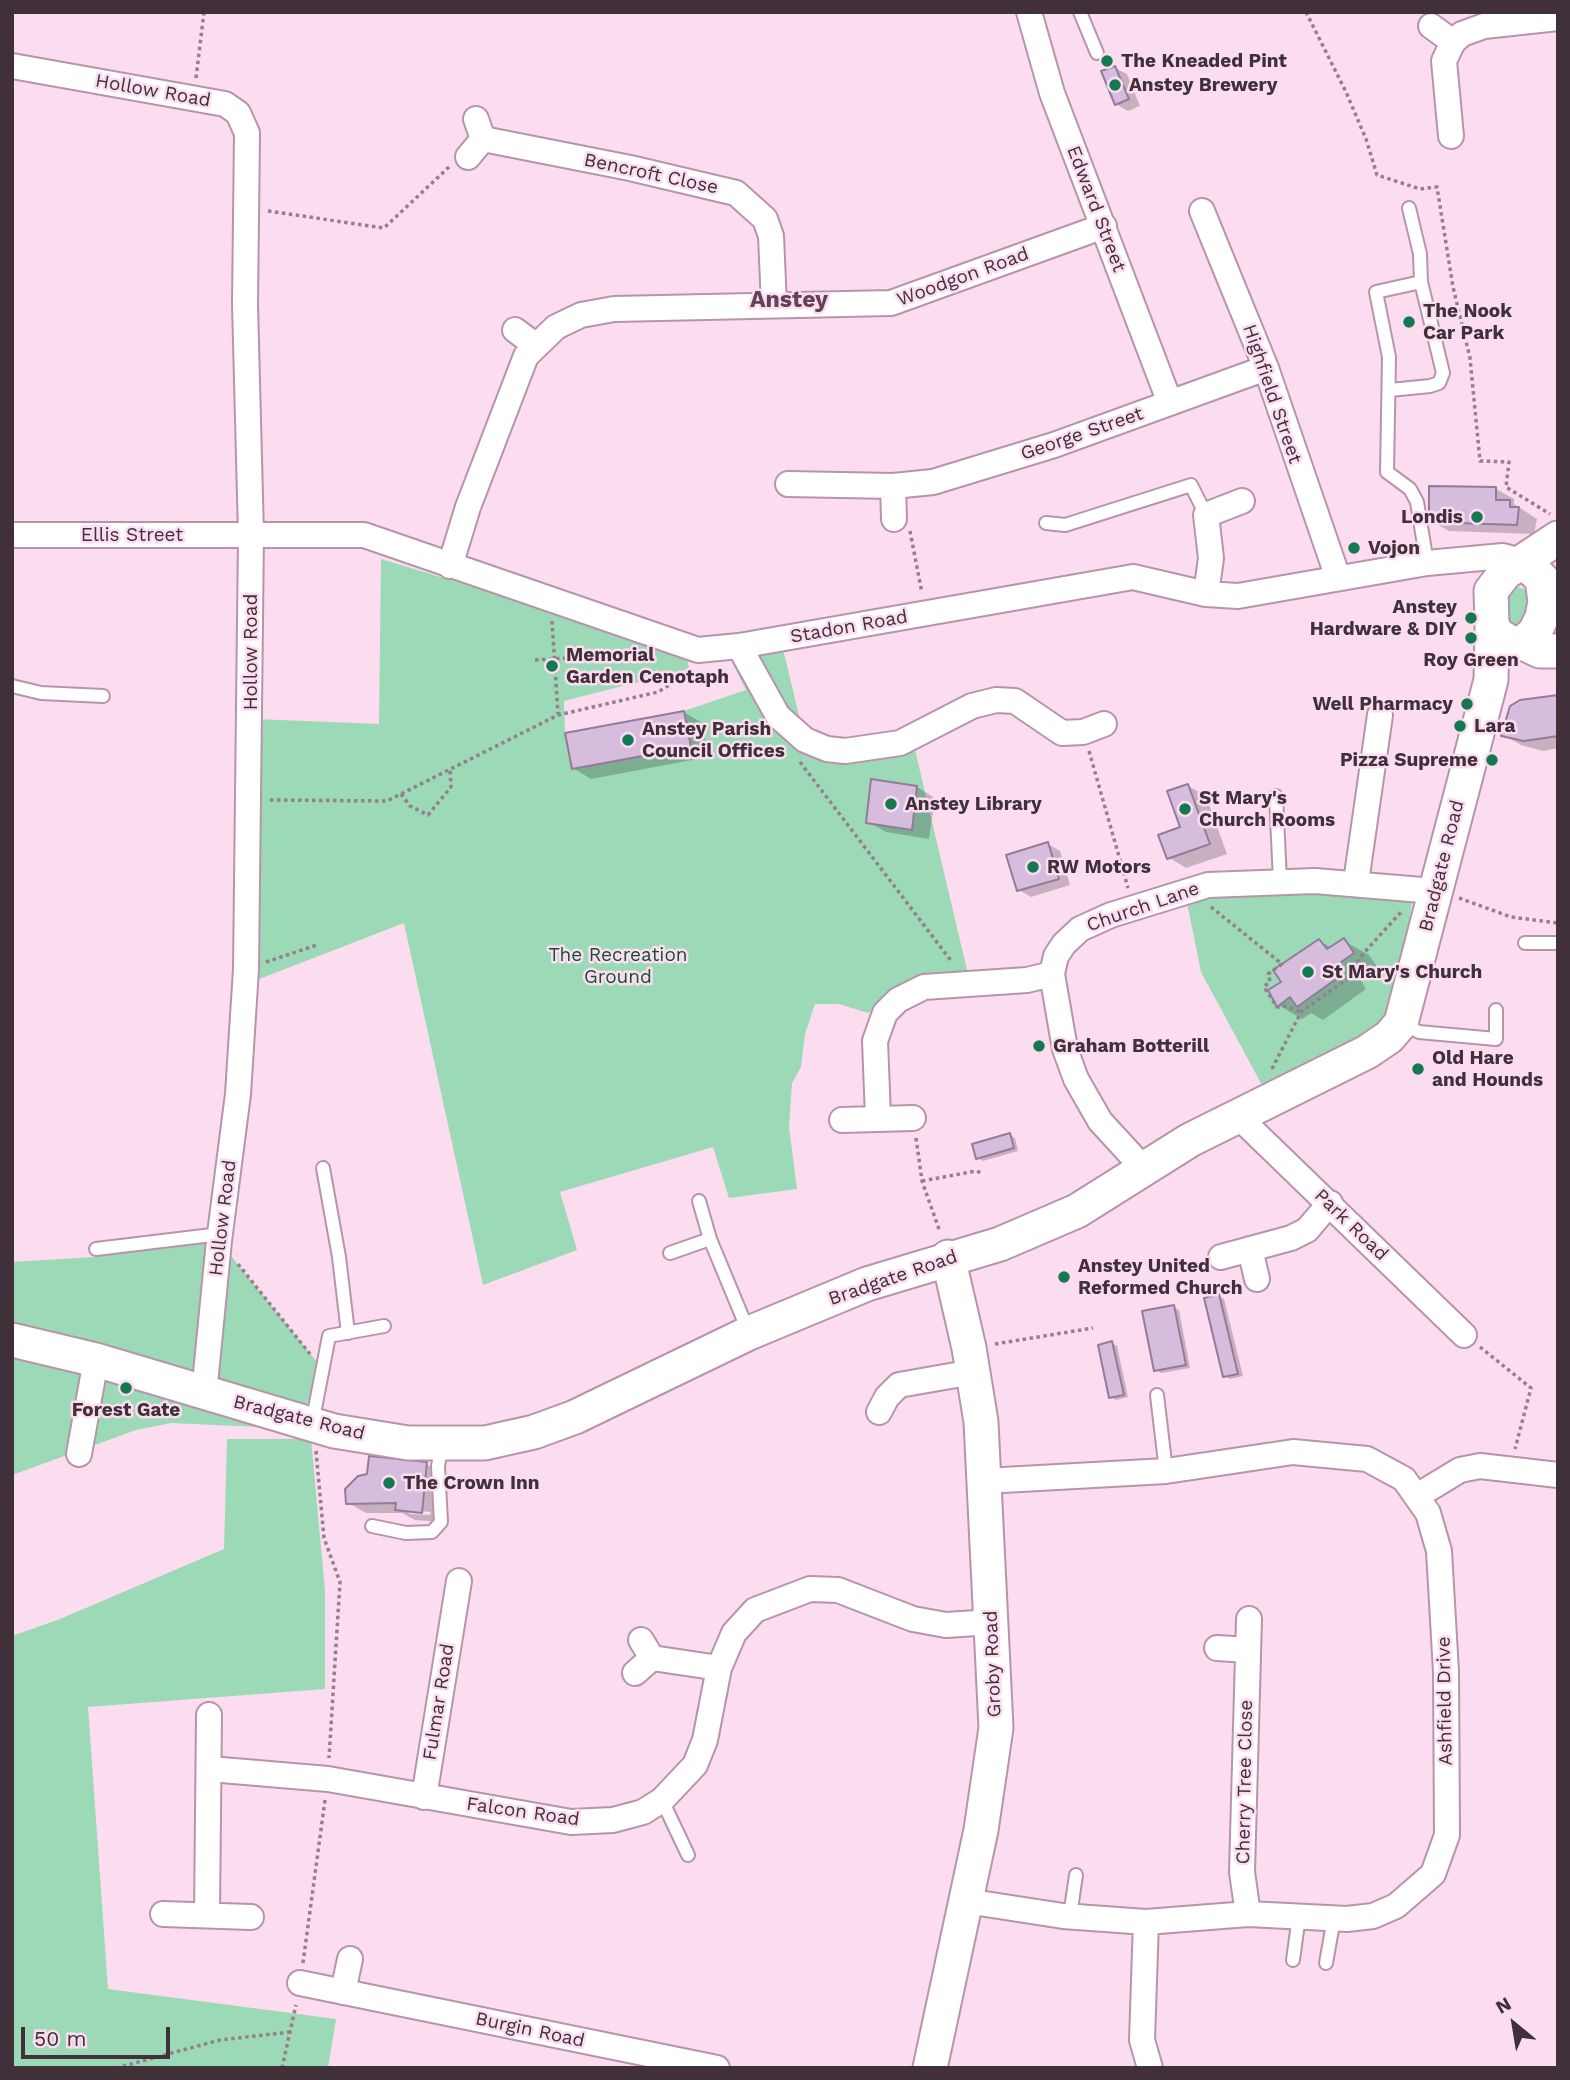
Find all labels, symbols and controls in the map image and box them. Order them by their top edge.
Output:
place label: The Kneaded Pint [1121,50,1287,72]
marker: The Kneaded Pint [1099,53,1115,69]
street label: Hollow Road [94,70,212,112]
place label: Anstey Brewery [1129,74,1277,96]
marker: Anstey Brewery [1107,77,1123,93]
street label: Edward Street [1062,143,1130,275]
street label: Bencroft Close [582,149,720,199]
street label: Woodgon Road [894,243,1032,311]
district label: Anstey [750,286,828,314]
place label: The Nook Car Park [1423,300,1512,344]
marker: The Nook Car Park [1401,314,1417,330]
street label: Highfield Street [1238,321,1306,467]
street label: George Street [1018,402,1146,466]
place label: Londis [1401,506,1463,528]
marker: Londis [1469,509,1485,525]
street label: Ellis Street [81,524,183,546]
place label: Vojon [1368,537,1420,559]
marker: Vojon [1346,540,1362,556]
street label: Hollow Road [240,594,262,710]
place label: Anstey Hardware & DIY [1310,596,1457,640]
street label: Stadon Road [789,605,909,649]
marker: Anstey Hardware & DIY [1463,610,1479,626]
marker: Roy Green [1463,630,1479,646]
place label: Memorial Garden Cenotaph [566,644,729,688]
place label: Roy Green [1423,649,1519,671]
marker: Memorial Garden Cenotaph [544,658,560,674]
place label: Well Pharmacy [1312,693,1453,715]
marker: Well Pharmacy [1459,696,1475,712]
place label: Lara [1474,715,1516,737]
place label: Anstey Parish Council Offices [642,718,785,762]
marker: Lara [1452,718,1468,734]
marker: Anstey Parish Council Offices [620,732,636,748]
place label: Pizza Supreme [1340,749,1478,771]
marker: Pizza Supreme [1484,752,1500,768]
place label: St Mary's Church Rooms [1199,787,1335,831]
place label: Anstey Library [905,793,1042,815]
marker: Anstey Library [883,796,899,812]
street label: Bradgate Road [1415,798,1469,934]
marker: St Mary's Church Rooms [1177,801,1193,817]
place label: RW Motors [1047,856,1151,878]
marker: RW Motors [1025,859,1041,875]
street label: Church Lane [1084,877,1202,937]
park label: The Recreation Ground [548,944,688,988]
place label: St Mary's Church [1322,961,1482,983]
marker: St Mary's Church [1300,964,1316,980]
place label: Graham Botterill [1053,1035,1209,1057]
marker: Graham Botterill [1031,1038,1047,1054]
place label: Old Hare and Hounds [1432,1047,1543,1091]
marker: Old Hare and Hounds [1410,1061,1426,1077]
street label: Hollow Road [205,1159,241,1277]
street label: Park Road [1309,1184,1393,1266]
street label: Bradgate Road [826,1245,960,1311]
place label: Anstey United Reformed Church [1078,1255,1243,1299]
marker: Anstey United Reformed Church [1056,1269,1072,1285]
marker: Forest Gate [118,1380,134,1396]
street label: Bradgate Road [231,1391,367,1445]
place label: Forest Gate [72,1399,180,1421]
place label: The Crown Inn [403,1472,539,1494]
marker: The Crown Inn [381,1475,397,1491]
street label: Groby Road [980,1610,1006,1718]
street label: Ashfield Drive [1432,1636,1458,1766]
street label: Fulmar Road [419,1642,459,1762]
street label: Cherry Tree Close [1232,1699,1258,1865]
street label: Falcon Road [465,1793,581,1831]
north arrow [1479,1989,1549,2059]
text: N [1491,1992,1515,2019]
street label: Burgin Road [473,2007,587,2053]
scale bar [24,2014,173,2058]
text: 50 m [34,2026,86,2051]

